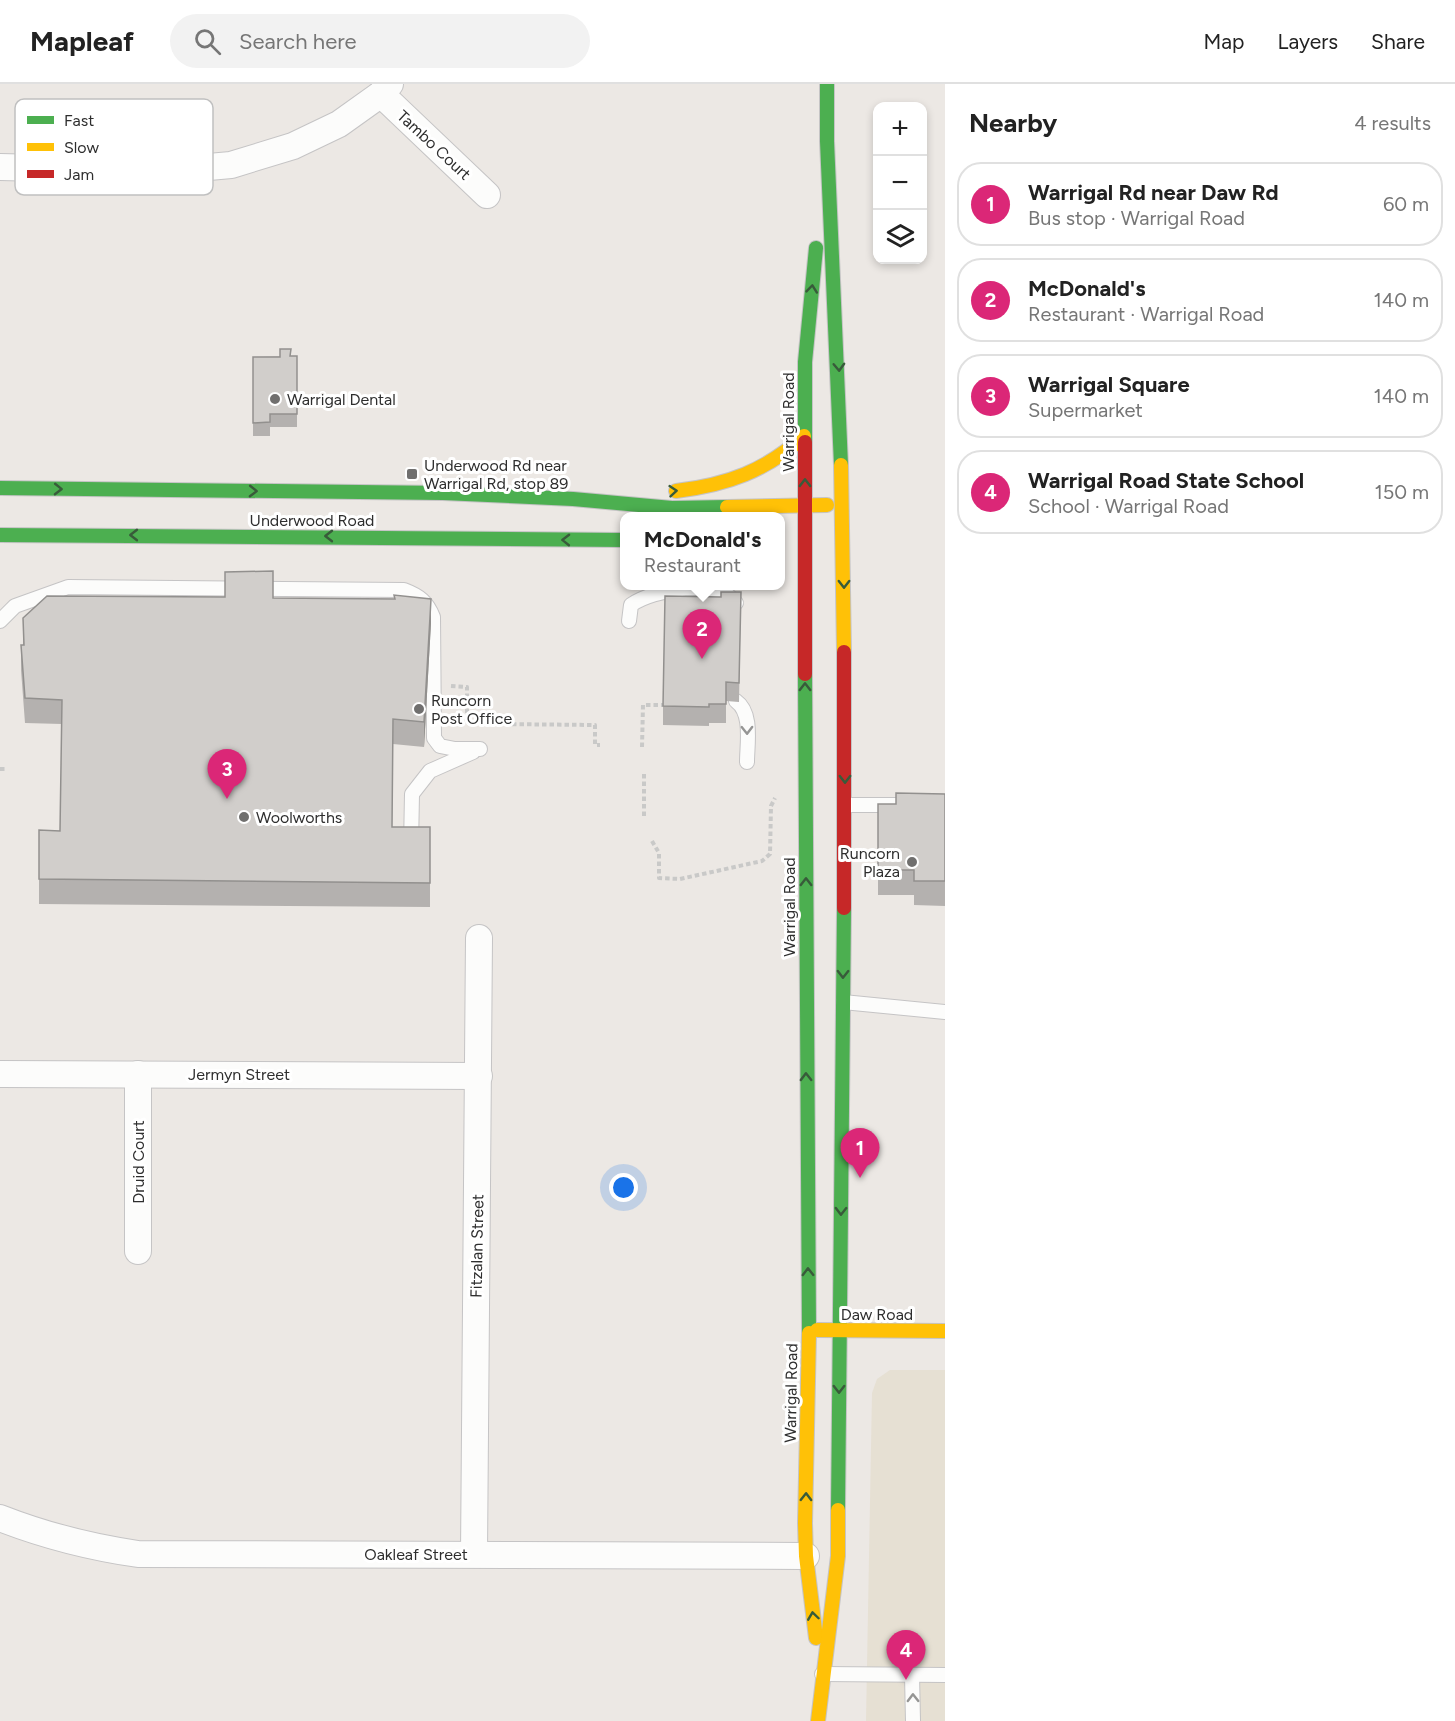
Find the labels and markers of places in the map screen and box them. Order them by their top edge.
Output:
place label: Warrigal Dental [287,390,396,409]
marker: Warrigal Dental [268,392,282,406]
place label: Underwood Rd near Warrigal Rd, stop 89 [424,456,568,493]
marker: Underwood Rd near Warrigal Rd, stop 89 [405,467,419,481]
pin: 2 [682,610,722,659]
place label: Runcorn Post Office [431,691,512,728]
marker: Runcorn Post Office [412,702,426,716]
pin: 3 [208,750,246,799]
place label: Woolworths [256,808,342,827]
marker: Woolworths [237,810,251,824]
place label: Runcorn Plaza [840,844,900,881]
marker: Runcorn Plaza [905,855,919,869]
pin: 1 [840,1128,880,1178]
pin: 4 [886,1630,926,1680]

